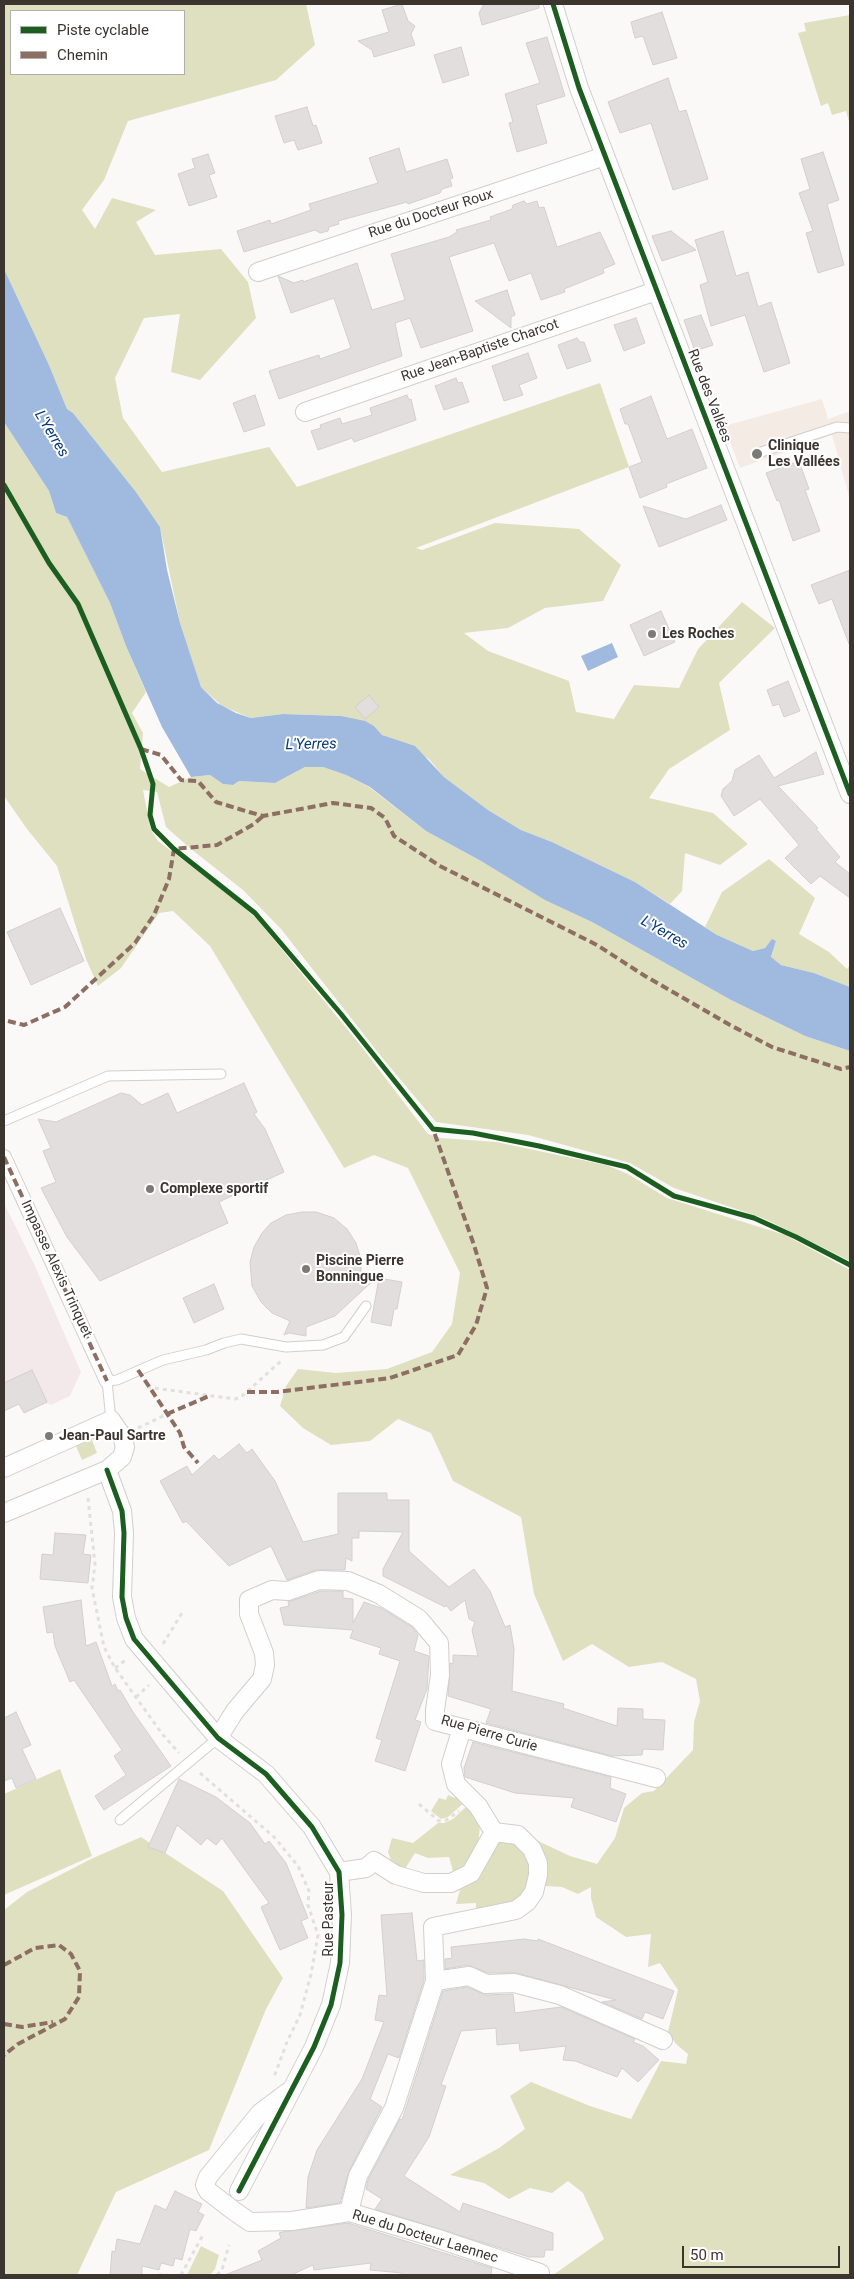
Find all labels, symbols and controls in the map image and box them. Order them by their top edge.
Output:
legend [10,10,185,75]
text: Piste cyclable [57,21,149,39]
text: Chemin [57,46,108,64]
street label: Rue du Docteur Roux [367,186,495,242]
street label: Rue Jean-Baptiste Charcot [399,316,561,386]
street label: Rue des Vallées [684,347,734,445]
water label: L'Yerres [30,407,72,461]
place label: Clinique Les Vallées [768,438,840,471]
marker: Clinique Les Vallées [750,447,764,461]
place label: Les Roches [662,626,735,642]
marker: Les Roches [646,628,658,640]
water label: L'Yerres [285,736,337,754]
water label: L'Yerres [637,912,691,954]
place label: Complexe sportif [160,1181,268,1197]
marker: Complexe sportif [144,1183,156,1195]
street label: Impasse Alexis Trinquet [17,1198,95,1340]
place label: Piscine Pierre Bonningue [316,1253,404,1285]
marker: Piscine Pierre Bonningue [300,1263,312,1275]
place label: Jean-Paul Sartre [59,1428,166,1444]
marker: Jean-Paul Sartre [43,1430,55,1442]
street label: Rue Pierre Curie [439,1712,539,1756]
street label: Rue Pasteur [321,1881,337,1957]
street label: Rue du Docteur Laennec [350,2207,500,2267]
scale bar [684,2236,842,2268]
text: 50 m [690,2246,724,2264]

